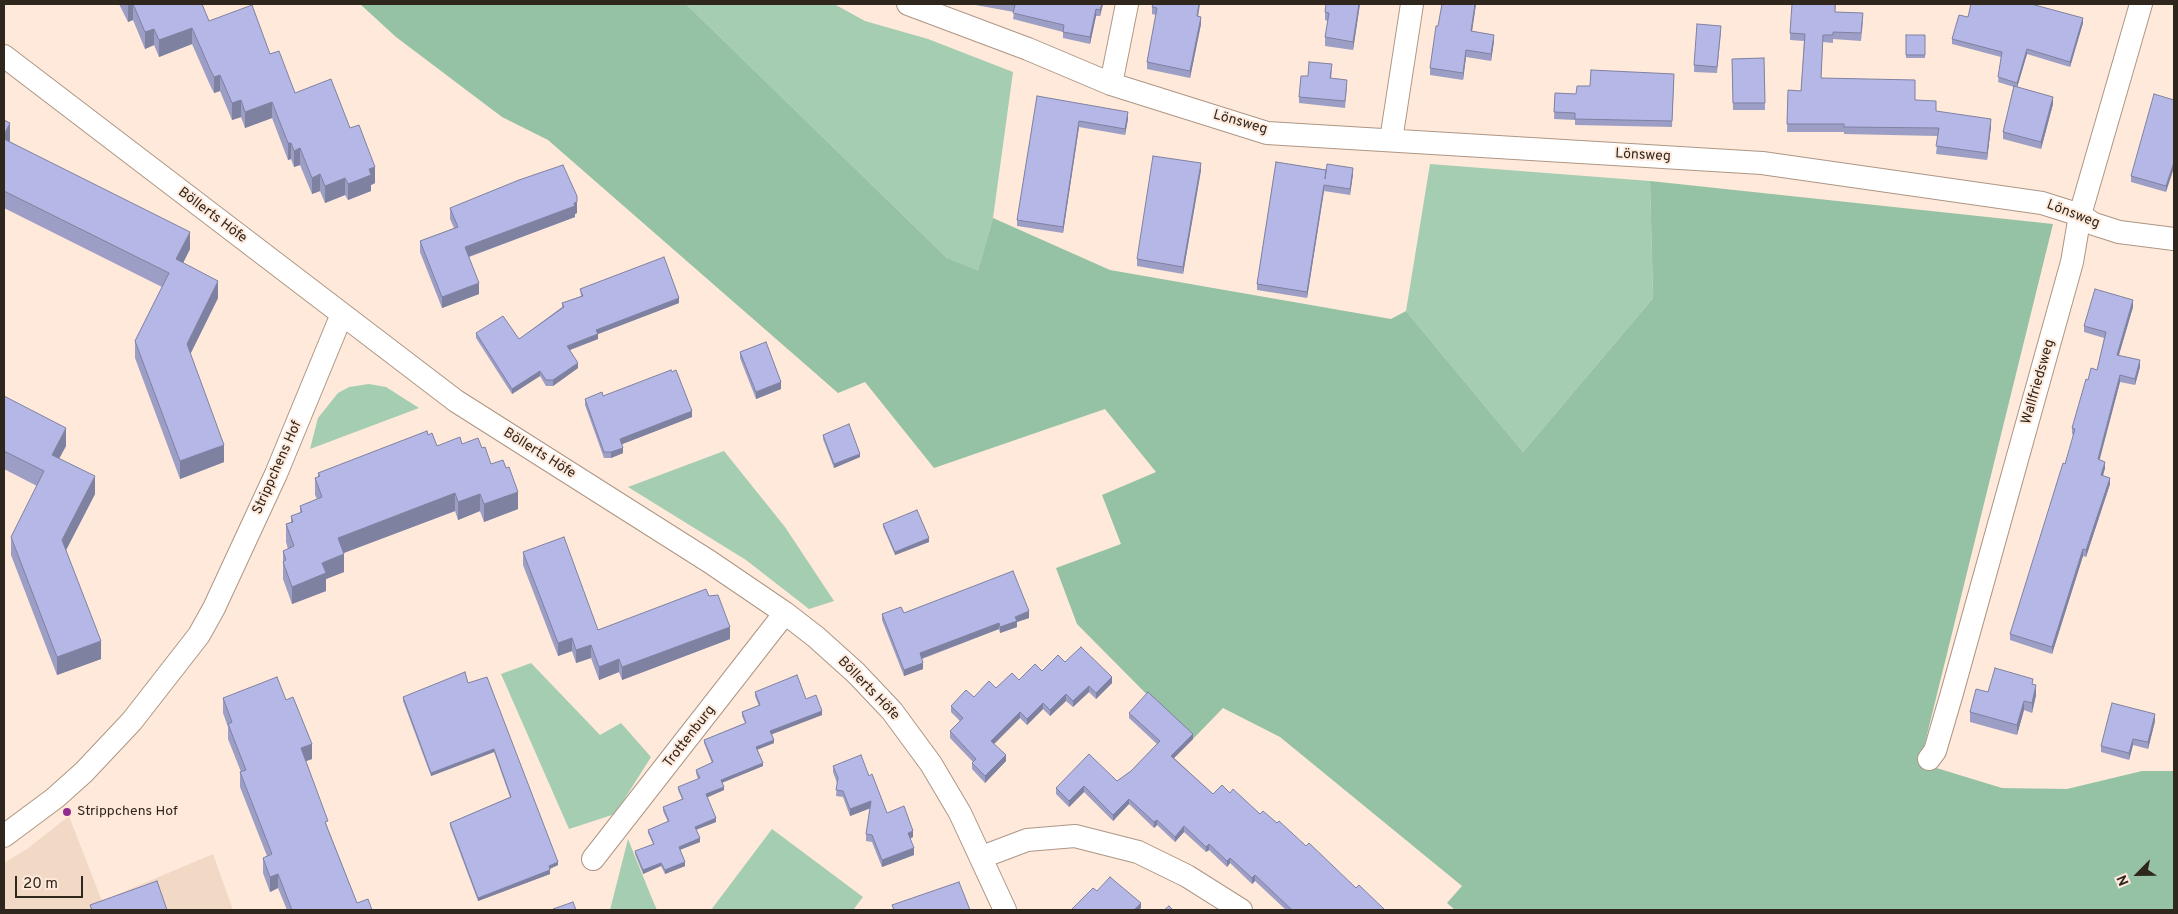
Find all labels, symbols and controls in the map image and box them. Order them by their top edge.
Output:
street label: Lönsweg [1211,107,1269,139]
street label: Lönsweg [1615,146,1671,166]
street label: Böllerts Höfe [174,185,250,247]
street label: Lönsweg [2044,197,2102,233]
street label: Wallfriedsweg [2019,338,2059,426]
street label: Strippchens Hof [250,419,306,517]
street label: Böllerts Höfe [500,425,578,483]
street label: Böllerts Höfe [833,654,903,724]
street label: Trottenburg [661,703,719,771]
place label: Strippchens Hof [77,804,178,820]
marker: Strippchens Hof [61,806,73,818]
north arrow [2113,849,2163,899]
scale bar [18,866,85,898]
text: N [2114,872,2134,888]
text: 20 m [23,875,58,894]

